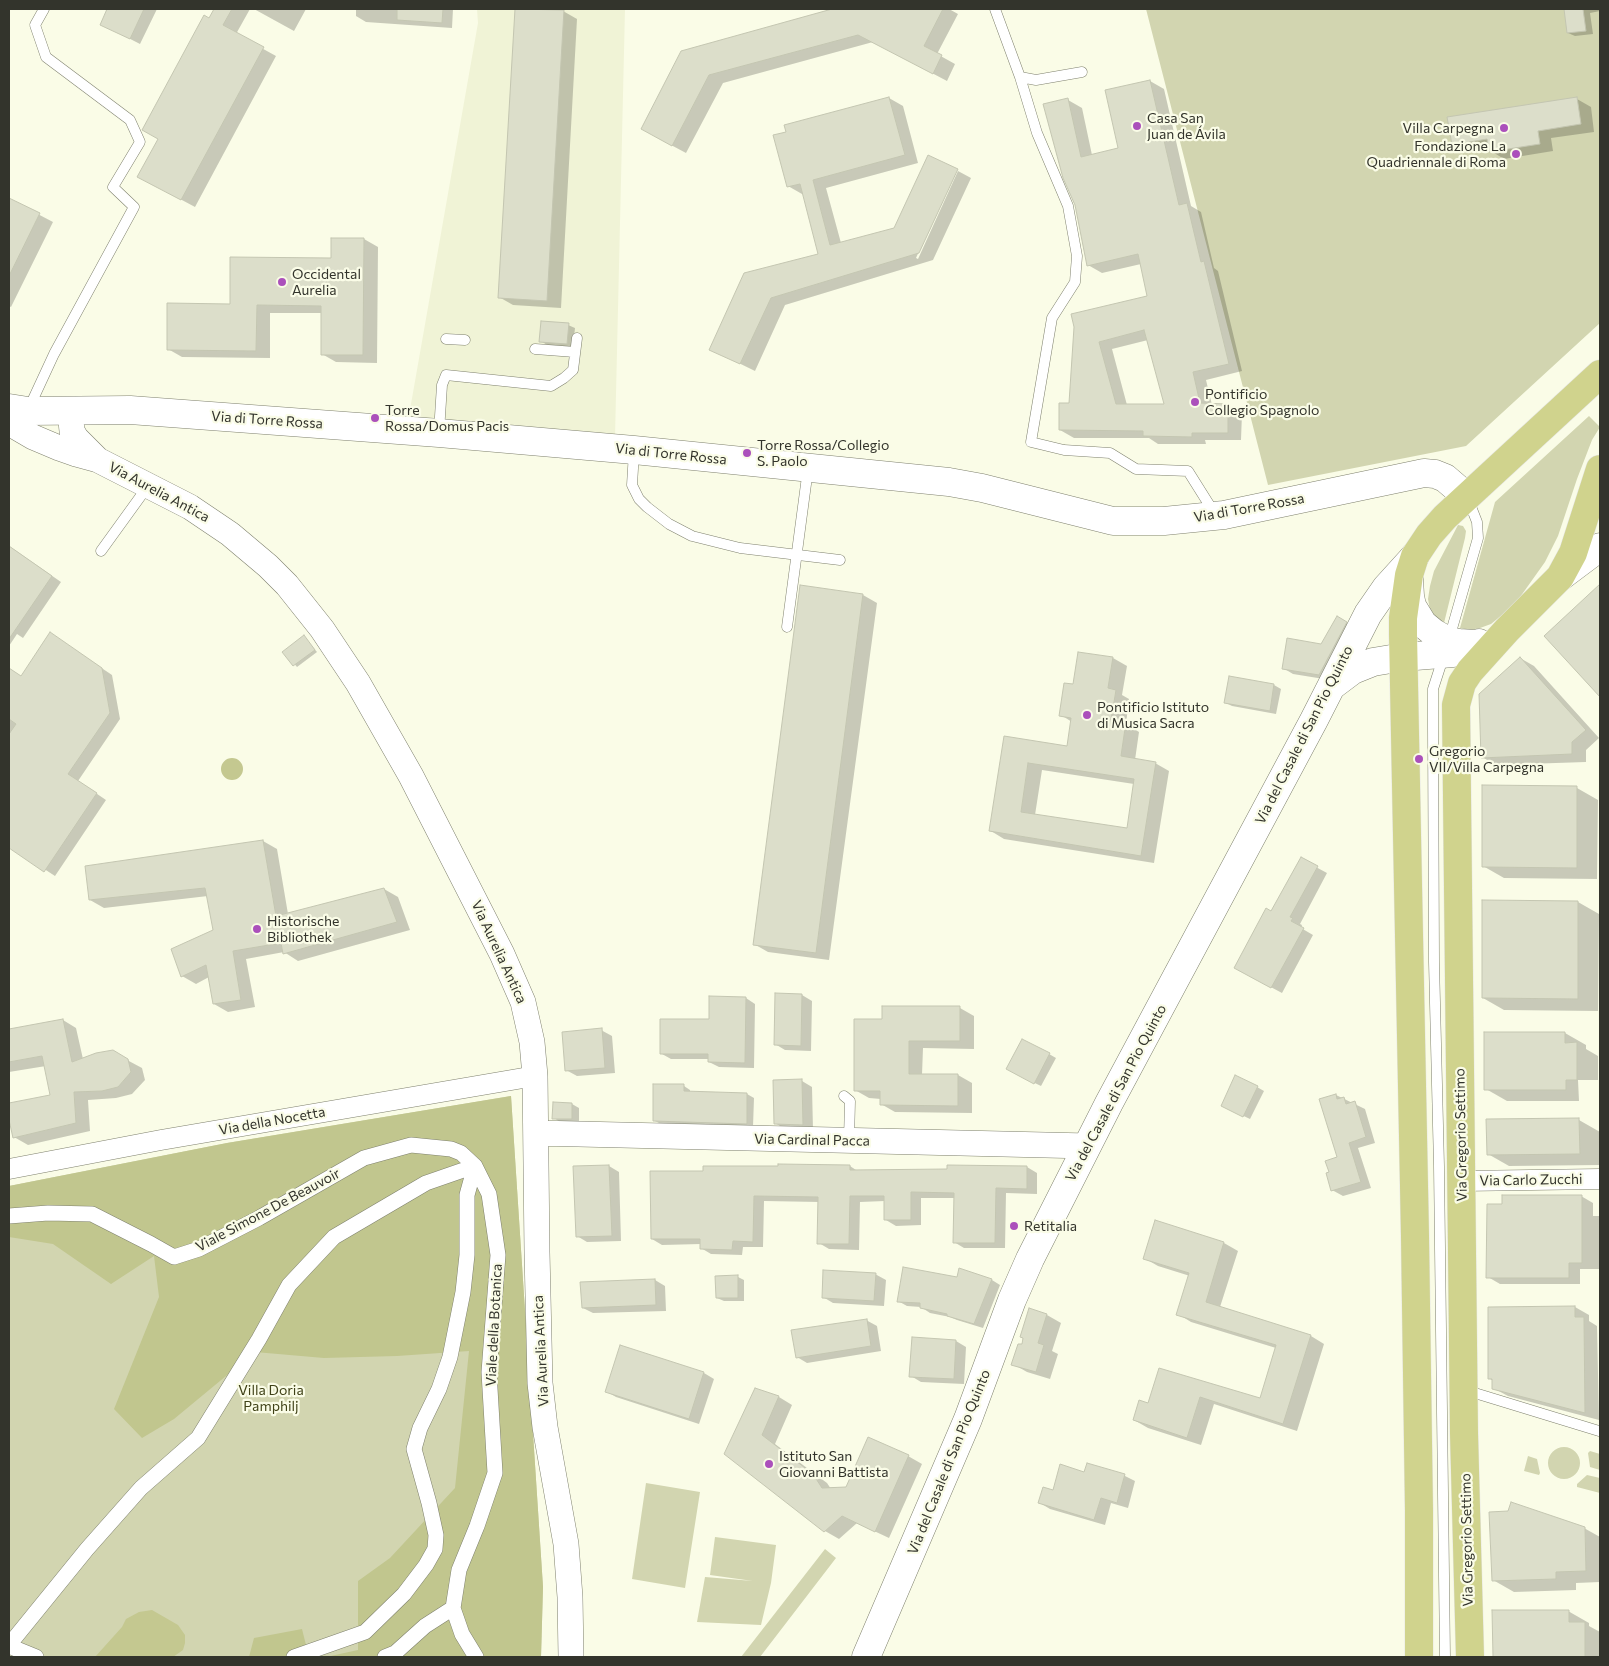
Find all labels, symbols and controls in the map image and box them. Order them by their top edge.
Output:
place label: Casa San Juan de Ávila [1147,110,1226,142]
marker: Casa San Juan de Ávila [1131,120,1143,132]
place label: Villa Carpegna [1403,120,1494,136]
marker: Villa Carpegna [1498,122,1510,134]
place label: Fondazione La Quadriennale di Roma [1367,138,1506,170]
marker: Fondazione La Quadriennale di Roma [1510,148,1522,160]
place label: Occidental Aurelia [292,266,361,298]
marker: Occidental Aurelia [276,276,288,288]
place label: Pontificio Collegio Spagnolo [1205,386,1319,418]
marker: Pontificio Collegio Spagnolo [1189,396,1201,408]
place label: Torre Rossa/Domus Pacis [385,402,509,434]
street label: Via di Torre Rossa [211,408,323,432]
marker: Torre Rossa/Domus Pacis [369,412,381,424]
place label: Torre Rossa/Collegio S. Paolo [757,437,889,470]
street label: Via di Torre Rossa [614,440,728,468]
marker: Torre Rossa/Collegio S. Paolo [741,447,753,459]
street label: Via Aurelia Antica [106,458,212,526]
street label: Via di Torre Rossa [1192,490,1306,526]
street label: Via del Casale di San Pio Quinto [1252,643,1356,827]
place label: Pontificio Istituto di Musica Sacra [1097,699,1209,732]
marker: Pontificio Istituto di Musica Sacra [1081,709,1093,721]
place label: Gregorio VII/Villa Carpegna [1429,743,1544,776]
marker: Gregorio VII/Villa Carpegna [1413,753,1425,765]
street label: Via Aurelia Antica [468,898,530,1006]
place label: Historische Bibliothek [267,913,339,946]
marker: Historische Bibliothek [251,923,263,935]
street label: Via del Casale di San Pio Quinto [1062,1002,1170,1184]
street label: Via Gregorio Settimo [1451,1068,1471,1202]
street label: Via della Nocetta [217,1103,327,1139]
street label: Via Cardinal Pacca [754,1131,870,1149]
street label: Viale Simone De Beauvoir [193,1165,343,1255]
street label: Via Carlo Zucchi [1479,1171,1583,1189]
place label: Retitalia [1024,1218,1077,1234]
marker: Retitalia [1008,1220,1020,1232]
street label: Viale della Botanica [482,1263,506,1387]
street label: Via Aurelia Antica [530,1295,552,1407]
street label: Via del Casale di San Pio Quinto [904,1367,994,1557]
park label: Villa Doria Pamphilj [238,1382,304,1414]
place label: Istituto San Giovanni Battista [779,1448,888,1480]
marker: Istituto San Giovanni Battista [763,1458,775,1470]
street label: Via Gregorio Settimo [1457,1473,1477,1607]

